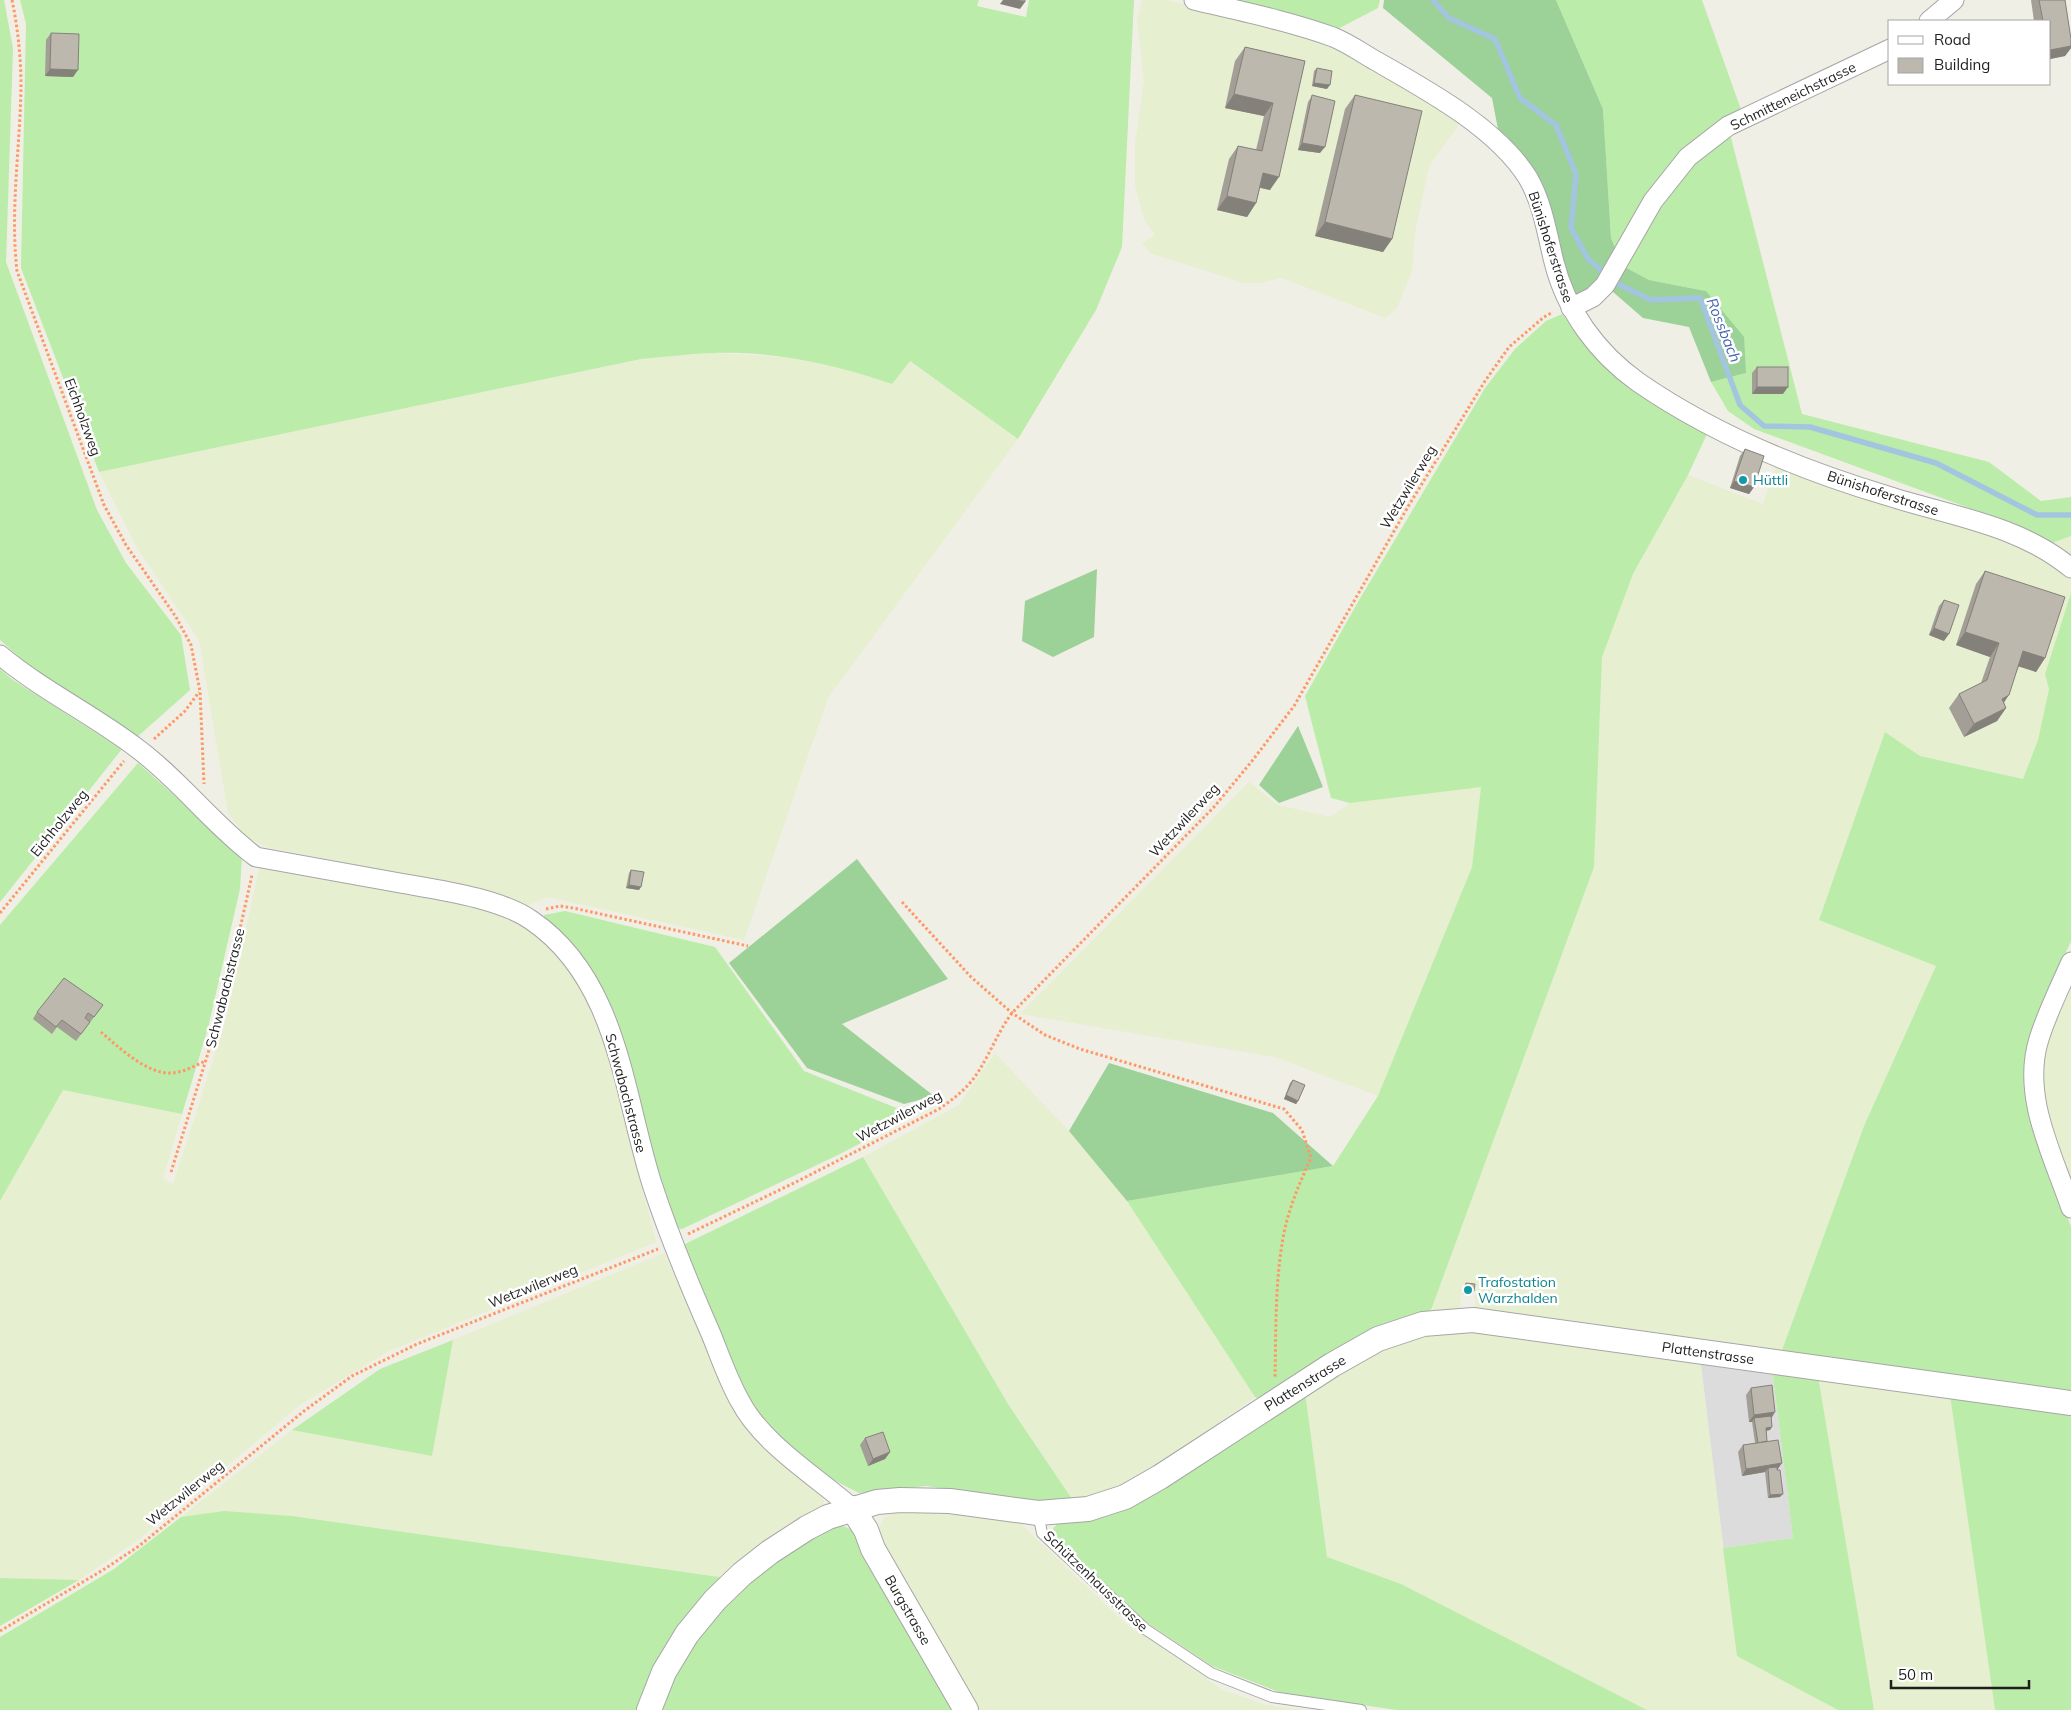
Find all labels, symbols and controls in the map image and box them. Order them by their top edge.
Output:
legend [1888,20,2051,85]
text: Road [1934,30,1971,49]
text: Building [1934,55,1990,74]
street label: Schmitteneichstrasse [1727,58,1859,134]
street label: Bünishoferstrasse [1525,189,1577,305]
water label: Rossbach [1702,295,1746,365]
street label: Eichholzweg [61,376,105,458]
street label: Wetzwilerweg [1376,442,1440,532]
street label: Bünishoferstrasse [1825,467,1941,519]
place label: Hüttli [1753,471,1788,489]
marker: Hüttli [1737,474,1749,486]
street label: Wetzwilerweg [1145,779,1223,861]
street label: Eichholzweg [26,786,92,860]
street label: Schwabachstrasse [201,926,249,1050]
street label: Schwabachstrasse [601,1031,651,1155]
street label: Wetzwilerweg [853,1086,945,1146]
street label: Wetzwilerweg [486,1260,580,1312]
place label: Trafostation Warzhalden [1478,1273,1558,1307]
marker: Trafostation Warzhalden [1462,1284,1474,1296]
street label: Plattenstrasse [1661,1338,1755,1368]
street label: Plattenstrasse [1261,1351,1349,1415]
street label: Wetzwilerweg [143,1456,227,1530]
street label: Schützenhausstrasse [1040,1527,1152,1635]
street label: Burgstrasse [881,1572,935,1648]
scale bar [1891,1658,2028,1690]
text: 50 m [1898,1665,1933,1684]

